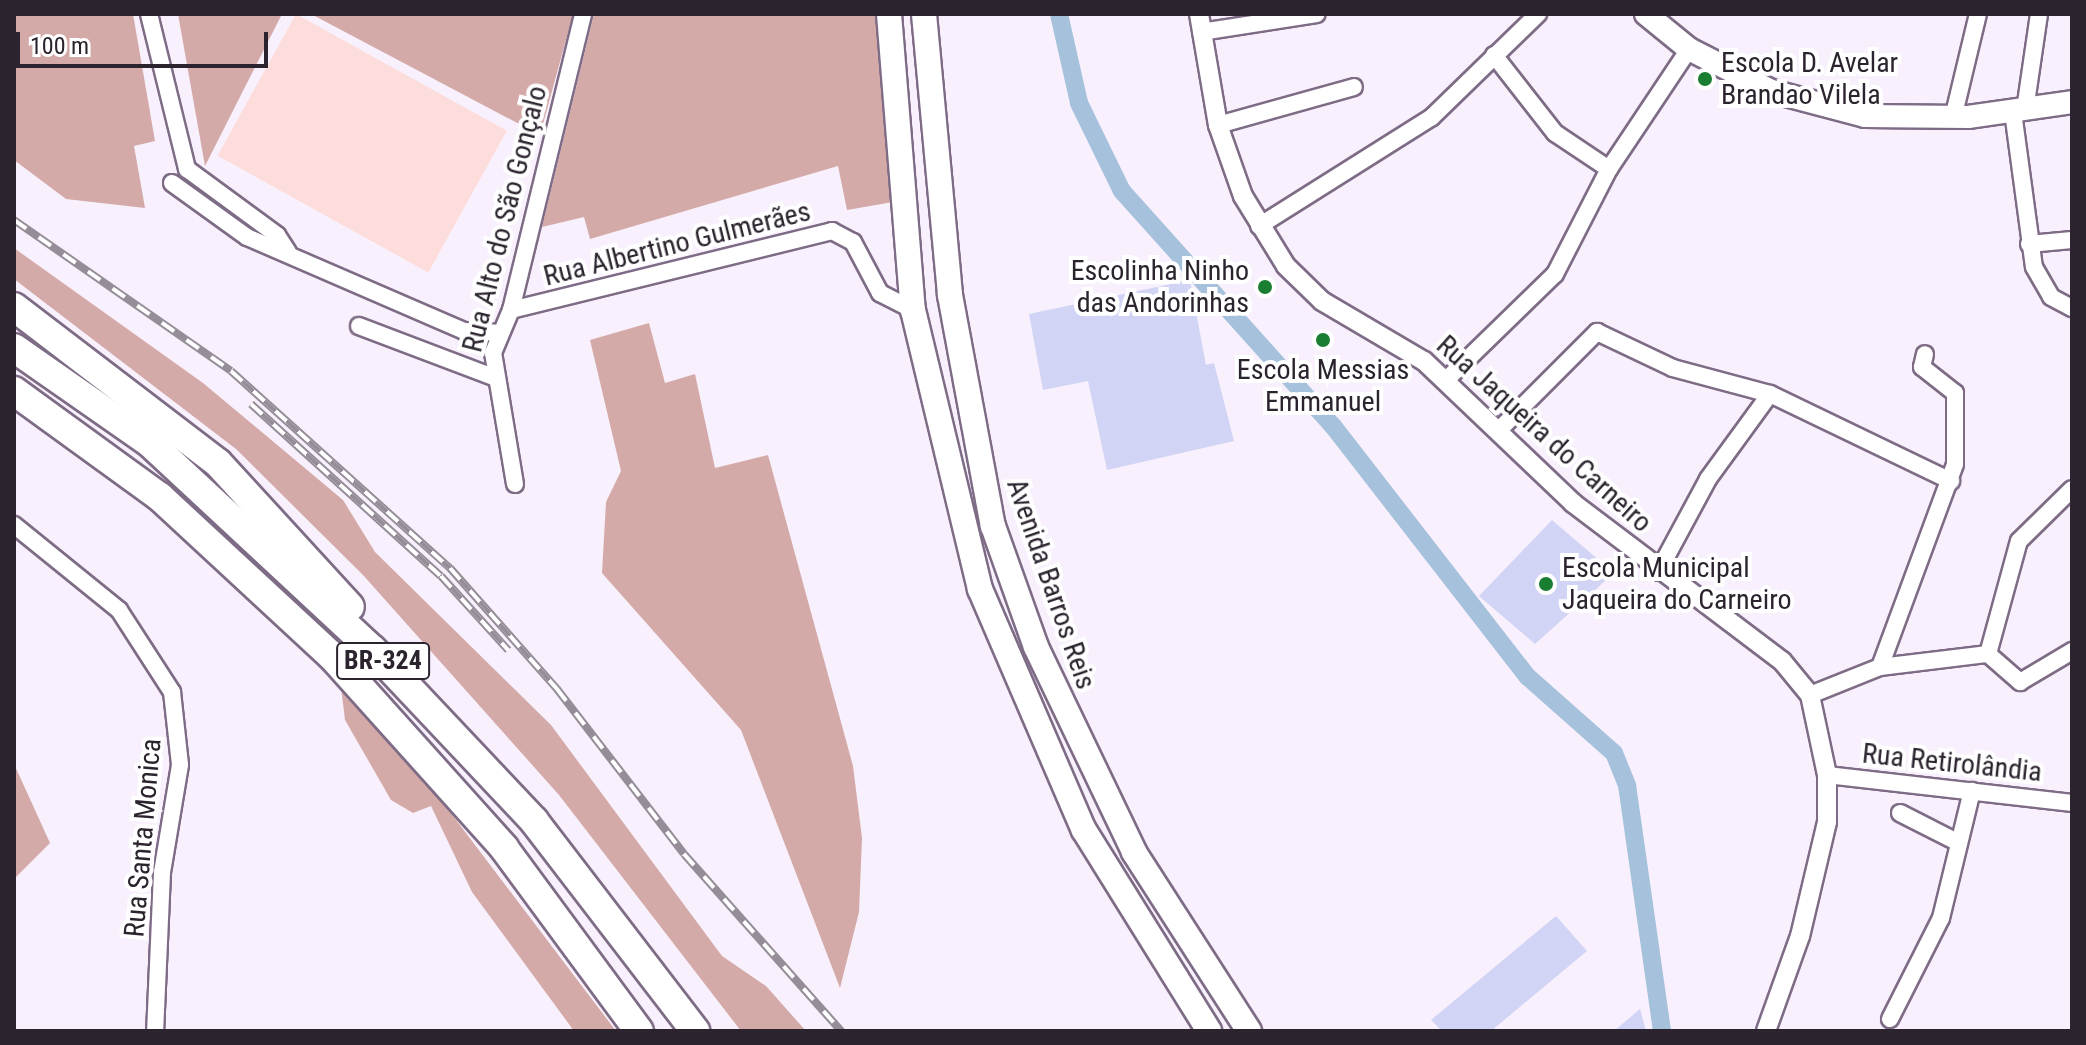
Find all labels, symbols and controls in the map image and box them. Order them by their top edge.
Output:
scale bar [20,16,272,66]
text: 100 m [30,32,89,60]
place label: Escola D. Avelar Brandao Vilela [1721,46,1898,112]
marker: Escola D. Avelar Brandao Vilela [1696,70,1714,88]
street label: Rua Alto do São Gonçalo [456,82,554,356]
street label: Rua Albertino Gulmerães [540,195,814,293]
place label: Escolinha Ninho das Andorinhas [1071,254,1249,320]
marker: Escolinha Ninho das Andorinhas [1256,278,1274,296]
street label: Rua Jaqueira do Carneiro [1430,329,1658,539]
marker: Escola Messias Emmanuel [1314,331,1332,349]
place label: Escola Messias Emmanuel [1237,353,1409,419]
street label: Avenida Barros Reis [999,475,1103,693]
place label: Escola Municipal Jaqueira do Carneiro [1562,551,1791,617]
marker: Escola Municipal Jaqueira do Carneiro [1537,575,1555,593]
road number: BR-324 [335,639,431,683]
street label: Rua Santa Monica [118,737,168,939]
street label: Rua Retirolândia [1861,737,2043,789]

